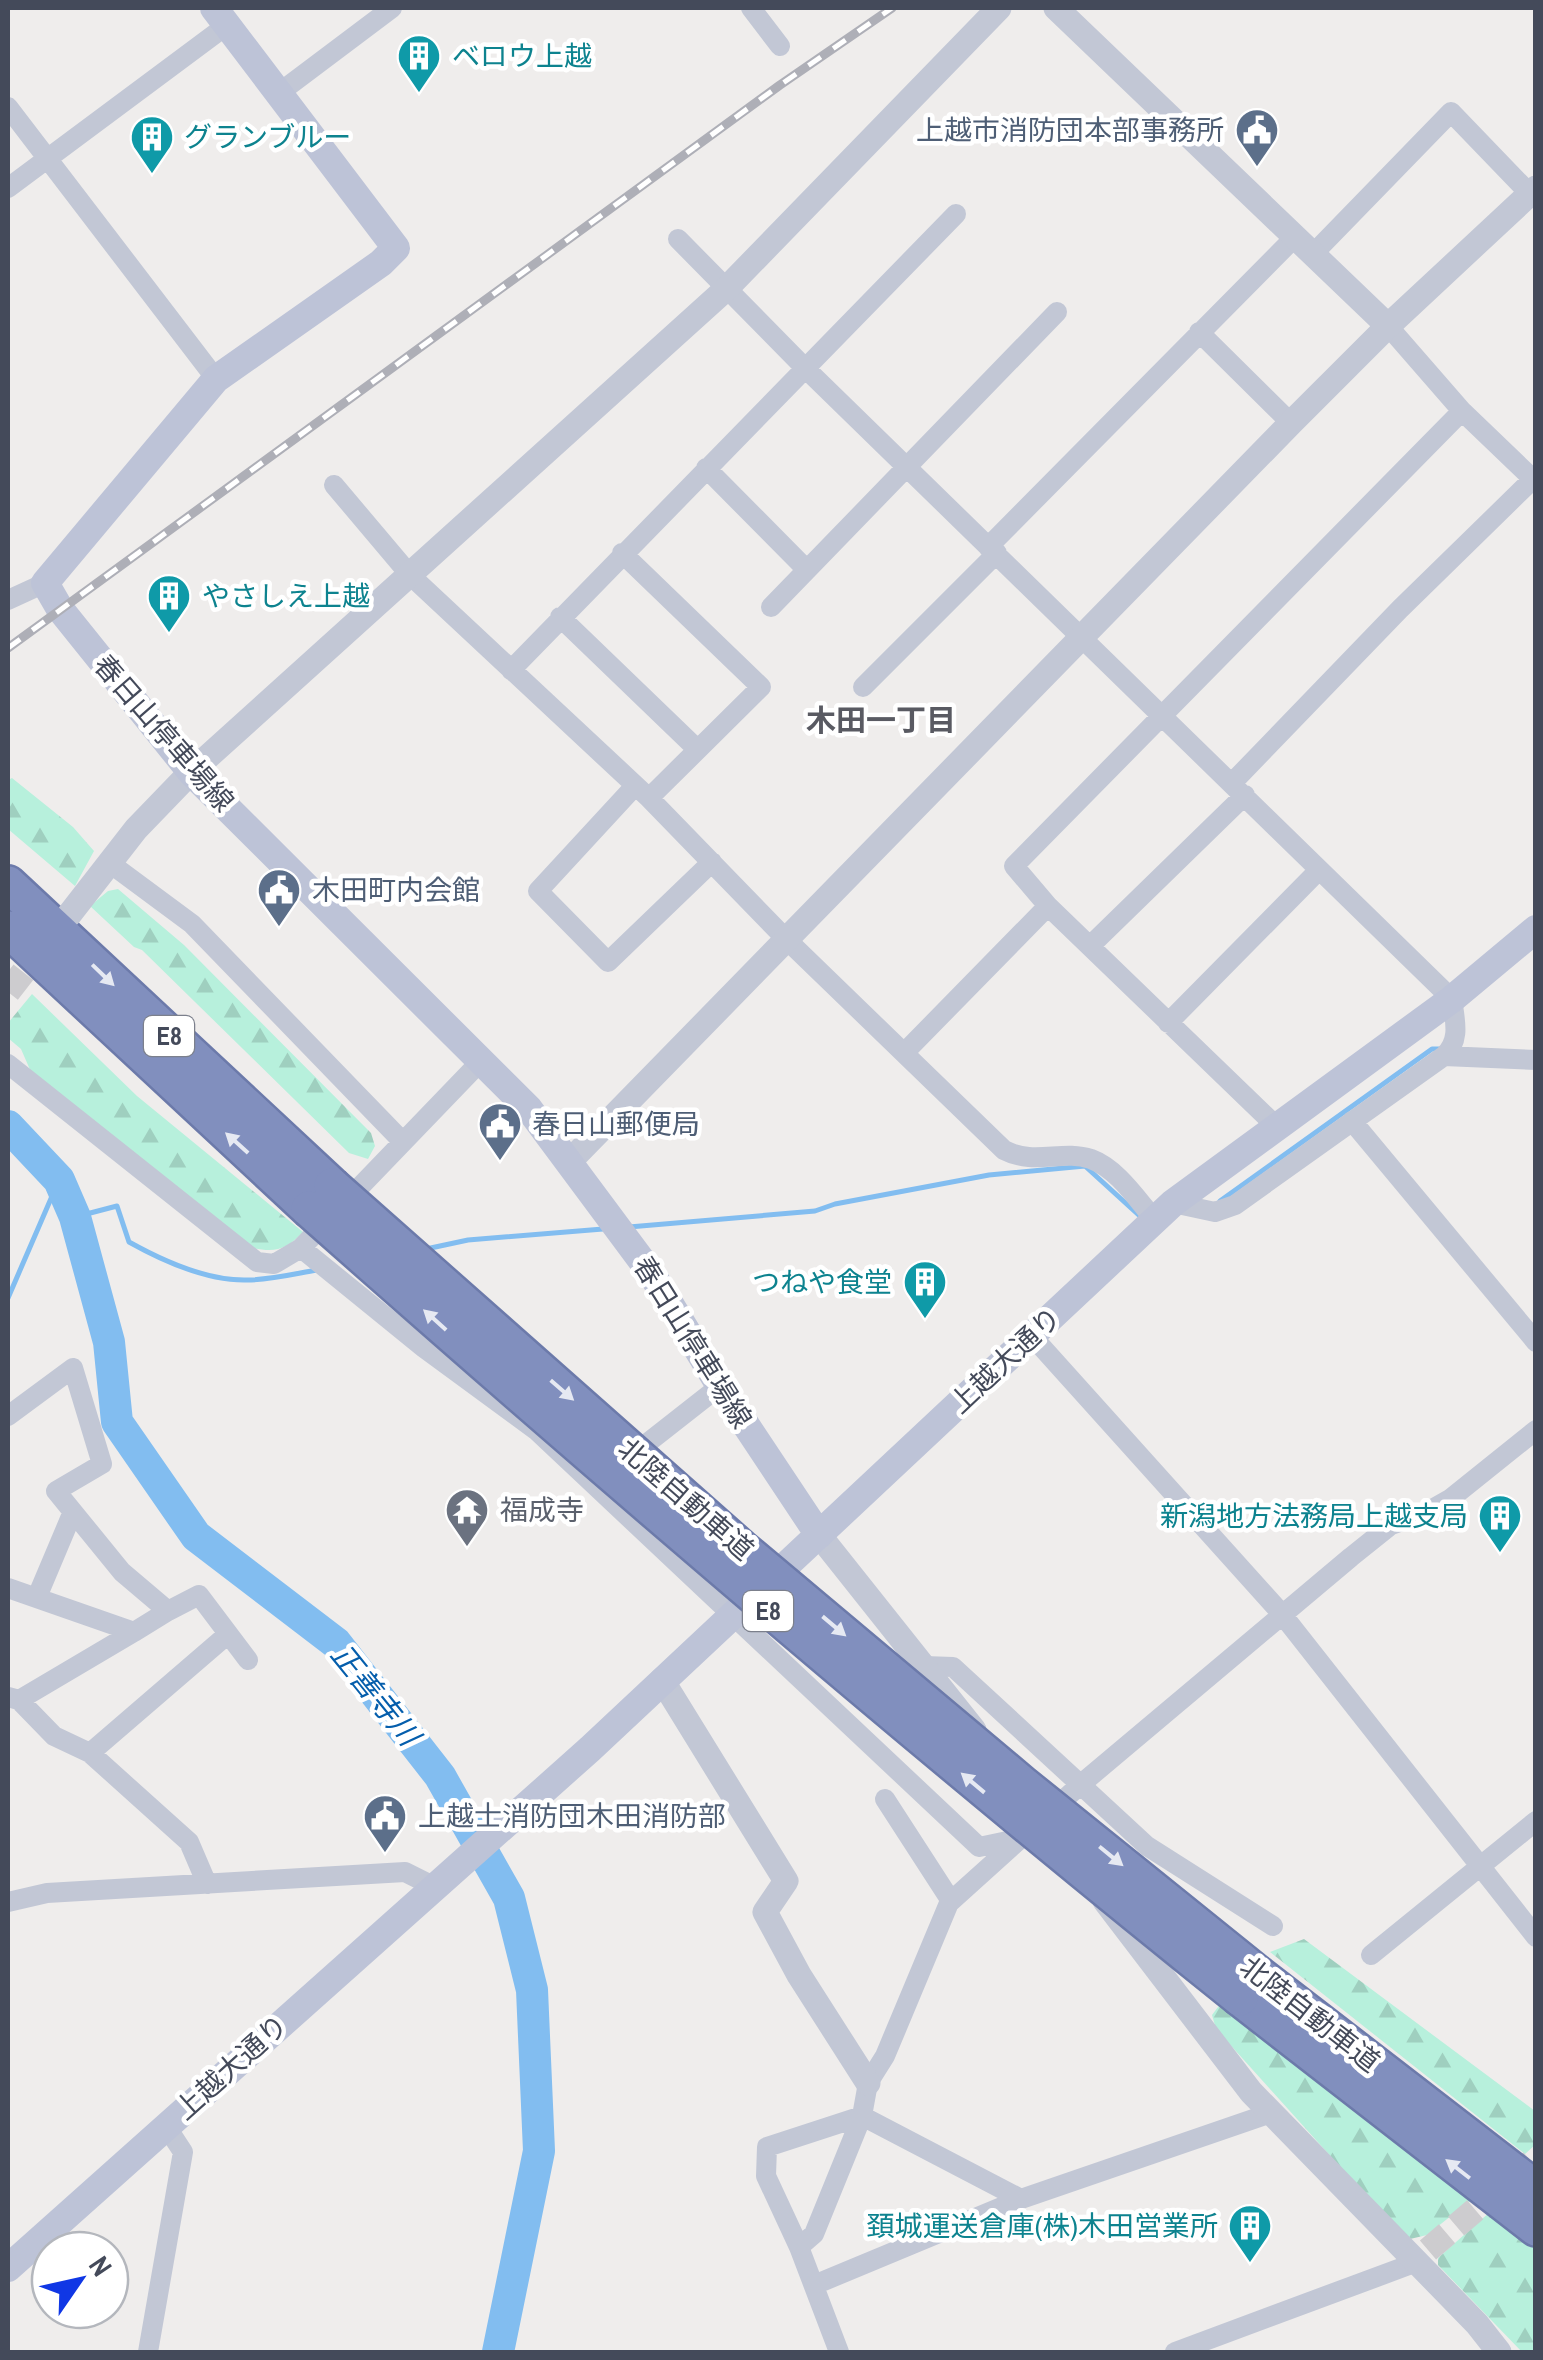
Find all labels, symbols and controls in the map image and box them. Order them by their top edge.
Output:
building icon: ベロウ上越 [396,33,442,94]
place label: ベロウ上越 [452,37,592,75]
public building icon: 上越市消防団本部事務所 [1234,107,1280,168]
place label: 上越市消防団本部事務所 [916,111,1224,149]
building icon: グランブルー [129,114,175,175]
place label: グランブルー [184,118,351,156]
building icon: やさしえ上越 [146,573,192,634]
place label: やさしえ上越 [202,577,370,615]
street label: 春日山停車場線 [85,647,243,819]
district label: 木田一丁目 [806,700,956,740]
public building icon: 木田町内会館 [256,867,302,928]
place label: 木田町内会館 [312,871,480,909]
one-way arrow [91,963,115,986]
road number: E8 [144,1016,194,1056]
public building icon: 春日山郵便局 [477,1101,523,1162]
place label: 春日山郵便局 [532,1105,700,1143]
one-way arrow [225,1132,249,1155]
street label: 春日山停車場線 [625,1249,761,1435]
building icon: つねや食堂 [902,1259,948,1320]
place label: つねや食堂 [752,1263,892,1301]
street label: 上越大通り [941,1298,1069,1422]
one-way arrow [423,1310,448,1332]
one-way arrow [550,1379,575,1401]
street label: 北陸自動車道 [610,1430,762,1568]
temple icon: 福成寺 [444,1487,490,1548]
place label: 福成寺 [500,1491,584,1529]
building icon: 新潟地方法務局上越支局 [1477,1493,1523,1554]
place label: 新潟地方法務局上越支局 [1160,1497,1468,1535]
road number: E8 [743,1591,793,1631]
one-way arrow [822,1615,847,1637]
water label: 正善寺川 [322,1635,431,1756]
one-way arrow [961,1773,986,1794]
public building icon: 上越士消防団木田消防部 [362,1793,408,1854]
place label: 上越士消防団木田消防部 [418,1797,726,1835]
one-way arrow [1099,1845,1124,1866]
street label: 北陸自動車道 [1232,1947,1388,2081]
street label: 上越大通り [166,2006,296,2128]
one-way arrow [1445,2159,1471,2180]
building icon: 頚城運送倉庫(株)木田営業所 [1227,2203,1273,2264]
place label: 頚城運送倉庫(株)木田営業所 [867,2207,1218,2245]
north arrow [30,2230,130,2330]
text: N [80,2249,121,2284]

